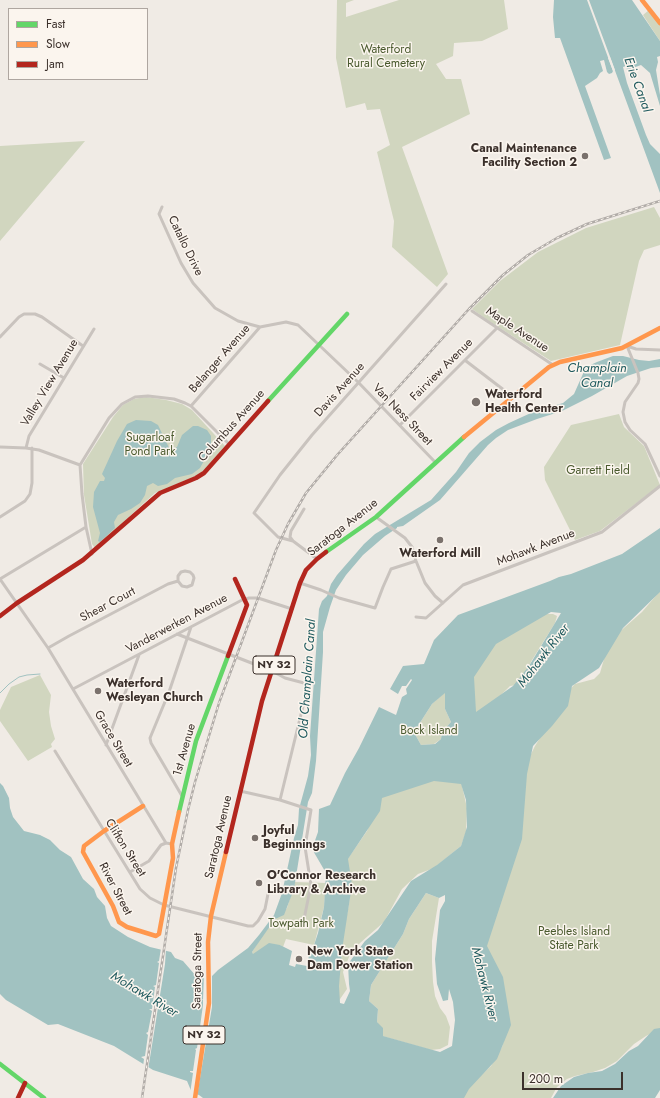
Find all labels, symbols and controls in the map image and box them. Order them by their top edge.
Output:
legend [8,8,148,80]
text: Fast [46,15,65,33]
text: Slow [46,35,70,53]
park label: Waterford Rural Cemetery [347,43,425,71]
text: Jam [46,55,64,73]
water label: Erie Canal [620,55,654,115]
place label: Canal Maintenance Facility Section 2 [471,142,577,170]
marker: Canal Maintenance Facility Section 2 [580,151,590,161]
street label: Catallo Drive [164,214,206,278]
street label: Maple Avenue [483,304,551,356]
street label: Belanger Avenue [186,322,254,396]
street label: Fairview Avenue [408,336,476,404]
street label: Valley View Avenue [18,337,82,429]
street label: Davis Avenue [312,360,368,420]
water label: Champlain Canal [567,361,627,392]
street label: Van Ness Street [369,381,435,449]
street label: Columbus Avenue [196,387,268,465]
place label: Waterford Health Center [485,388,563,416]
marker: Waterford Health Center [470,396,482,408]
park label: Sugarloaf Pond Park [125,431,175,459]
park label: Garrett Field [566,464,630,478]
street label: Saratoga Avenue [305,496,381,560]
street label: Mohawk Avenue [495,526,577,570]
marker: Waterford Mill [435,535,445,545]
place label: Waterford Mill [399,547,481,561]
street label: Shear Court [78,584,138,626]
street label: Vanderwerken Avenue [124,591,230,657]
water label: Old Champlain Canal [296,619,320,739]
water label: Mohawk River [515,621,573,691]
road number: NY 32 [253,656,295,674]
place label: Waterford Wesleyan Church [106,677,203,705]
marker: Waterford Wesleyan Church [93,686,103,696]
street label: Grace Street [91,708,135,770]
street label: 1st Avenue [171,722,199,778]
park label: Bock Island [400,724,458,738]
street label: Saratoga Avenue [202,794,236,880]
street label: Clifton Street [102,816,148,880]
place label: Joyful Beginnings [263,824,325,852]
marker: Joyful Beginnings [250,833,260,843]
street label: River Street [95,860,135,918]
place label: O'Connor Research Library & Archive [267,869,376,897]
marker: O'Connor Research Library & Archive [254,878,264,888]
park label: Towpath Park [268,917,334,931]
park label: Peebles Island State Park [538,925,610,953]
street label: Saratoga Street [190,933,206,1009]
place label: New York State Dam Power Station [307,945,413,973]
water label: Mohawk River [467,946,501,1022]
marker: New York State Dam Power Station [294,954,304,964]
water label: Mohawk River [108,969,180,1021]
road number: NY 32 [183,1026,225,1044]
scale bar [524,1064,625,1090]
text: 200 m [529,1070,563,1088]

